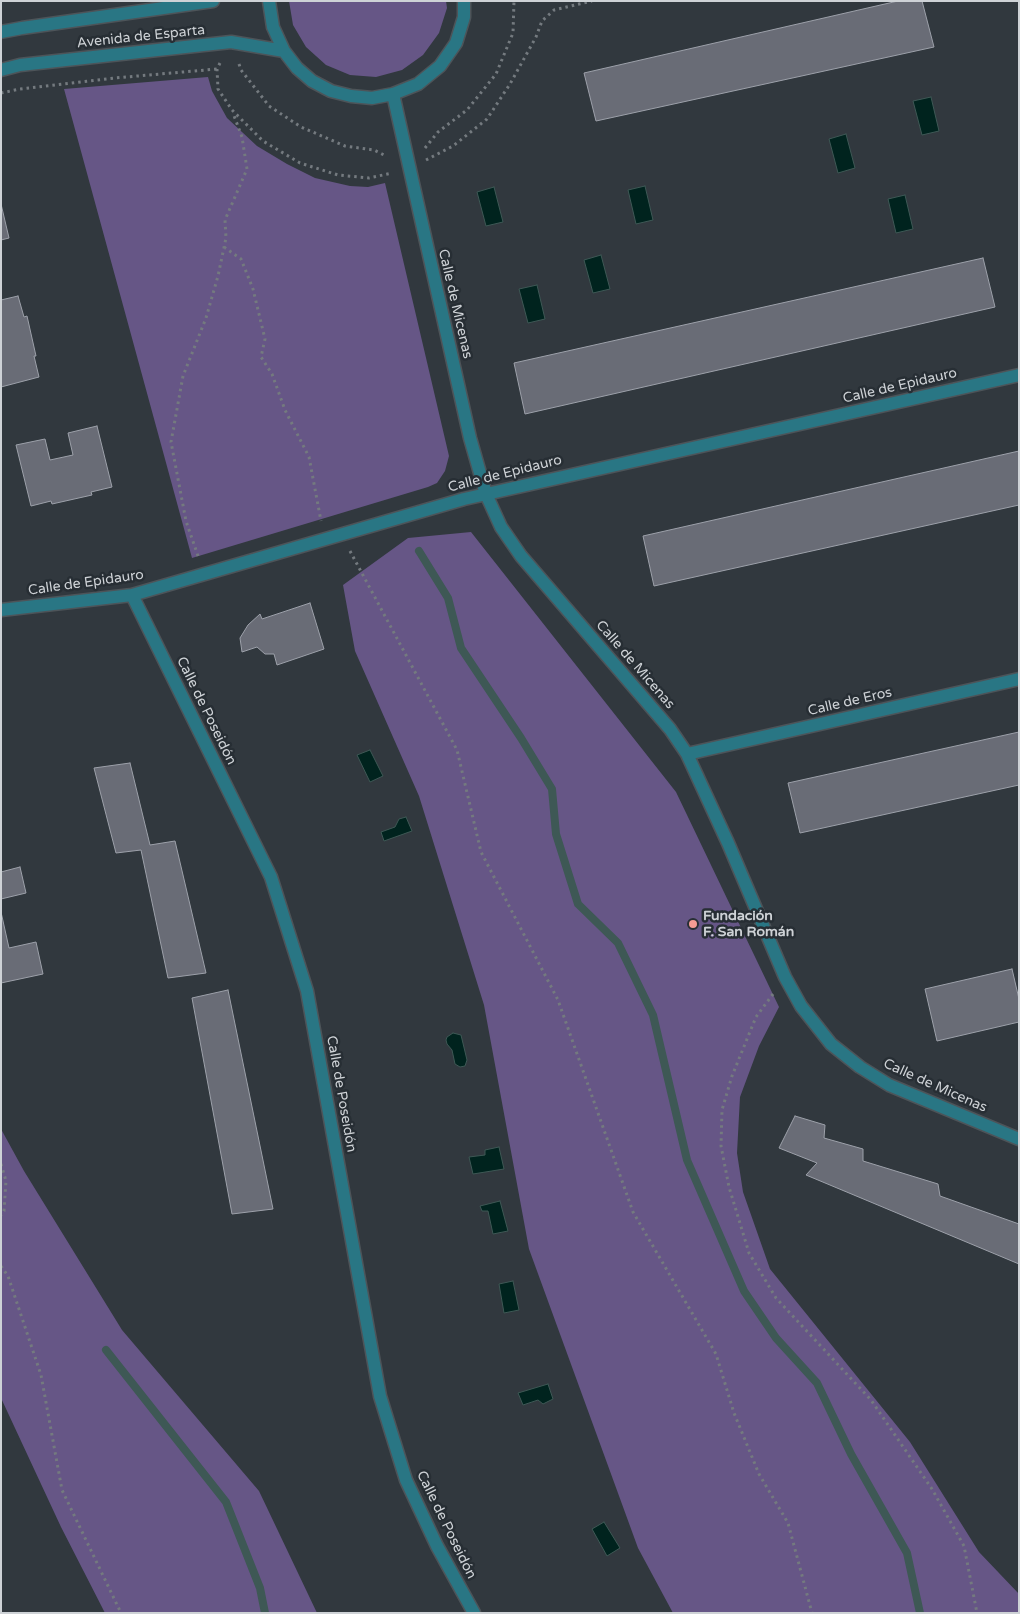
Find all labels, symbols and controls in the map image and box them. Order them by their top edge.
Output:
street label: Avenida de Esparta [76,22,206,52]
street label: Calle de Micenas [434,248,476,360]
street label: Calle de Epidauro [841,365,959,407]
street label: Calle de Epidauro [446,452,564,496]
street label: Calle de Epidauro [27,567,145,599]
street label: Calle de Micenas [592,617,678,713]
street label: Calle de Poseidón [173,654,239,768]
street label: Calle de Eros [806,684,894,720]
place label: Fundación F. San Román [703,908,794,940]
marker: Fundación F. San Román [687,918,699,930]
street label: Calle de Poseidón [322,1034,360,1154]
street label: Calle de Micenas [880,1056,990,1116]
street label: Calle de Poseidón [413,1468,479,1582]

